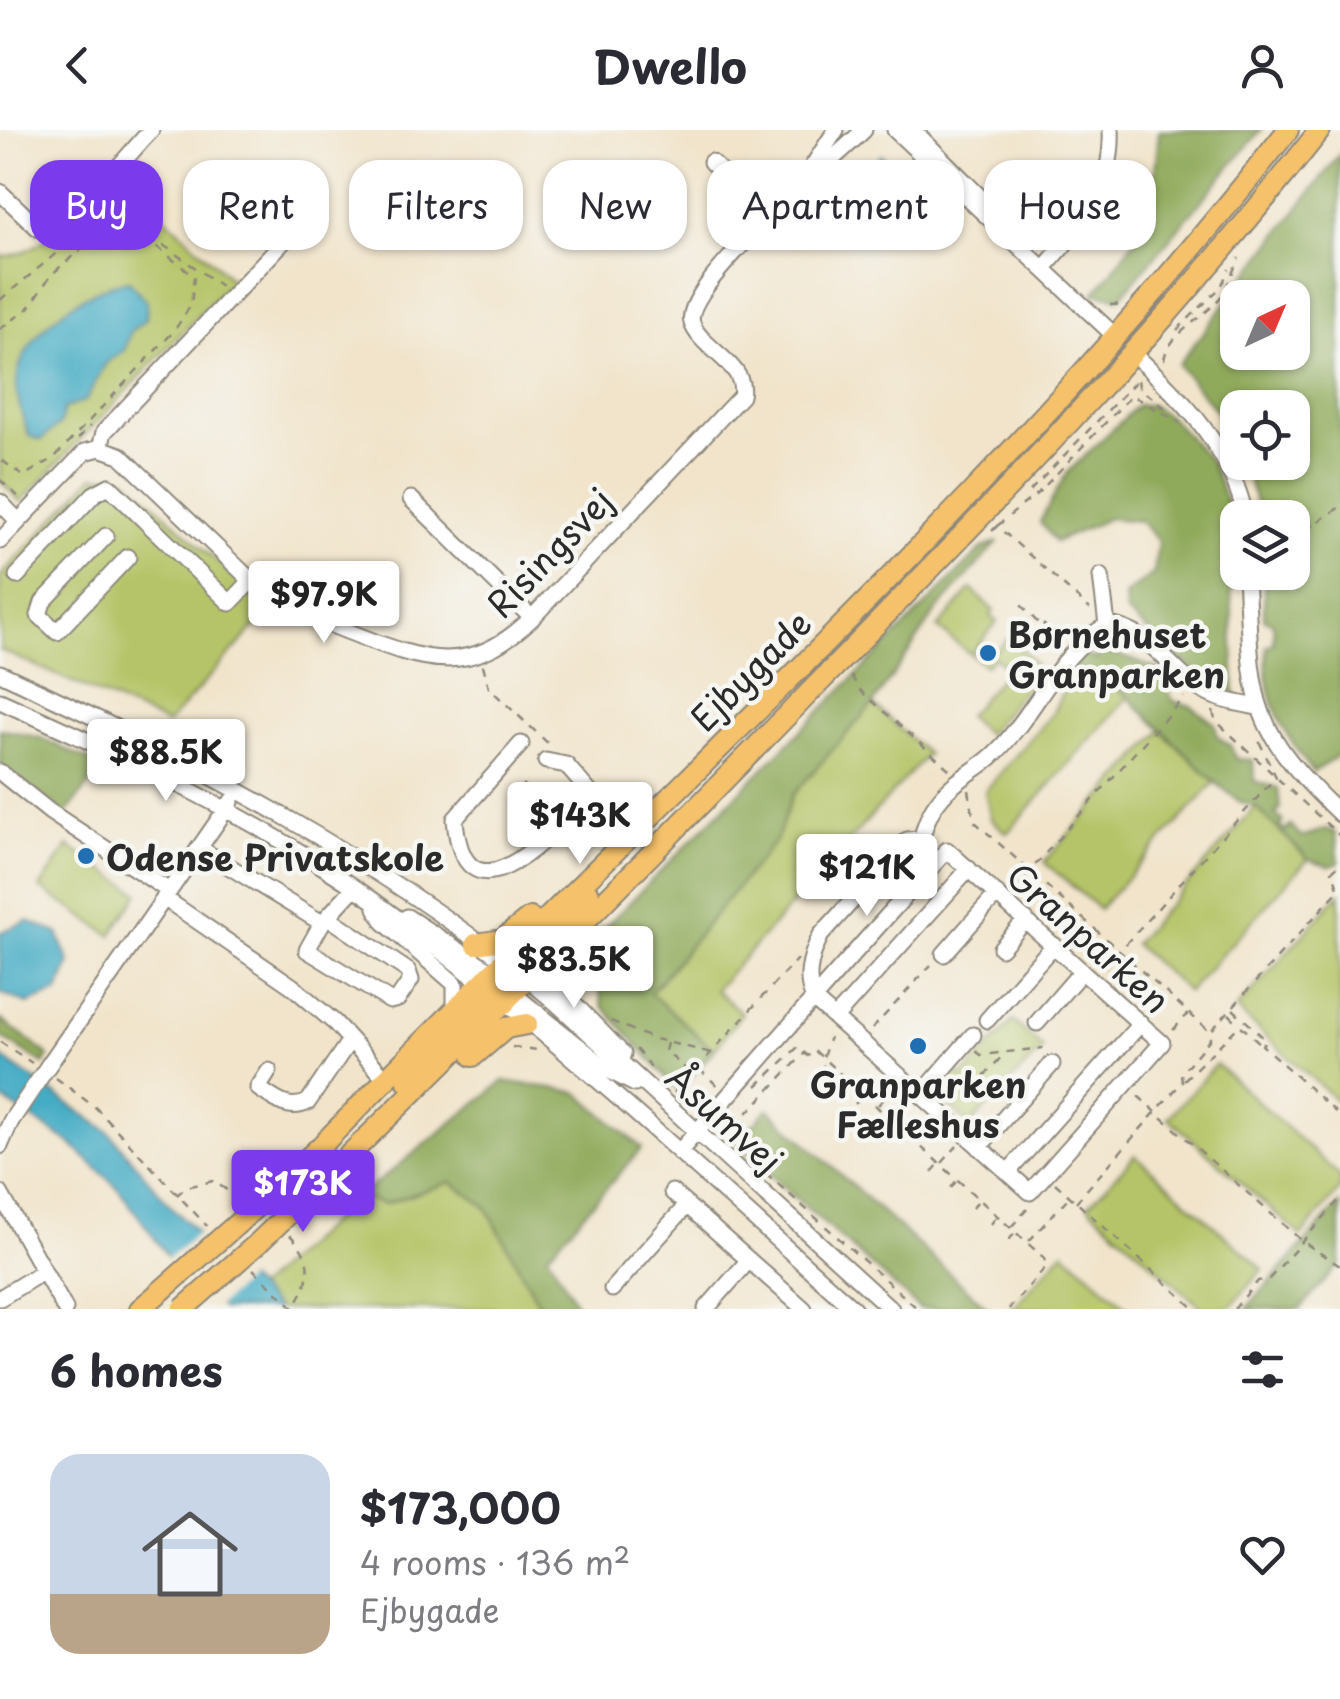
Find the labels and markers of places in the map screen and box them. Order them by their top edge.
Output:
pin: $97.9K [243,561,405,646]
place label: Børnehuset Granparken [1008,607,1225,700]
marker: Børnehuset Granparken [977,642,999,664]
pin: $88.5K [85,719,247,804]
pin: $143K [510,782,650,867]
place label: Odense Privatskole [106,830,444,883]
pin: $121K [797,834,937,919]
marker: Odense Privatskole [75,845,97,867]
pin: $83.5K [493,926,655,1011]
marker: Granparken Fælleshus [907,1035,929,1057]
place label: Granparken Fælleshus [810,1057,1026,1150]
pin: $173K [233,1150,373,1235]

